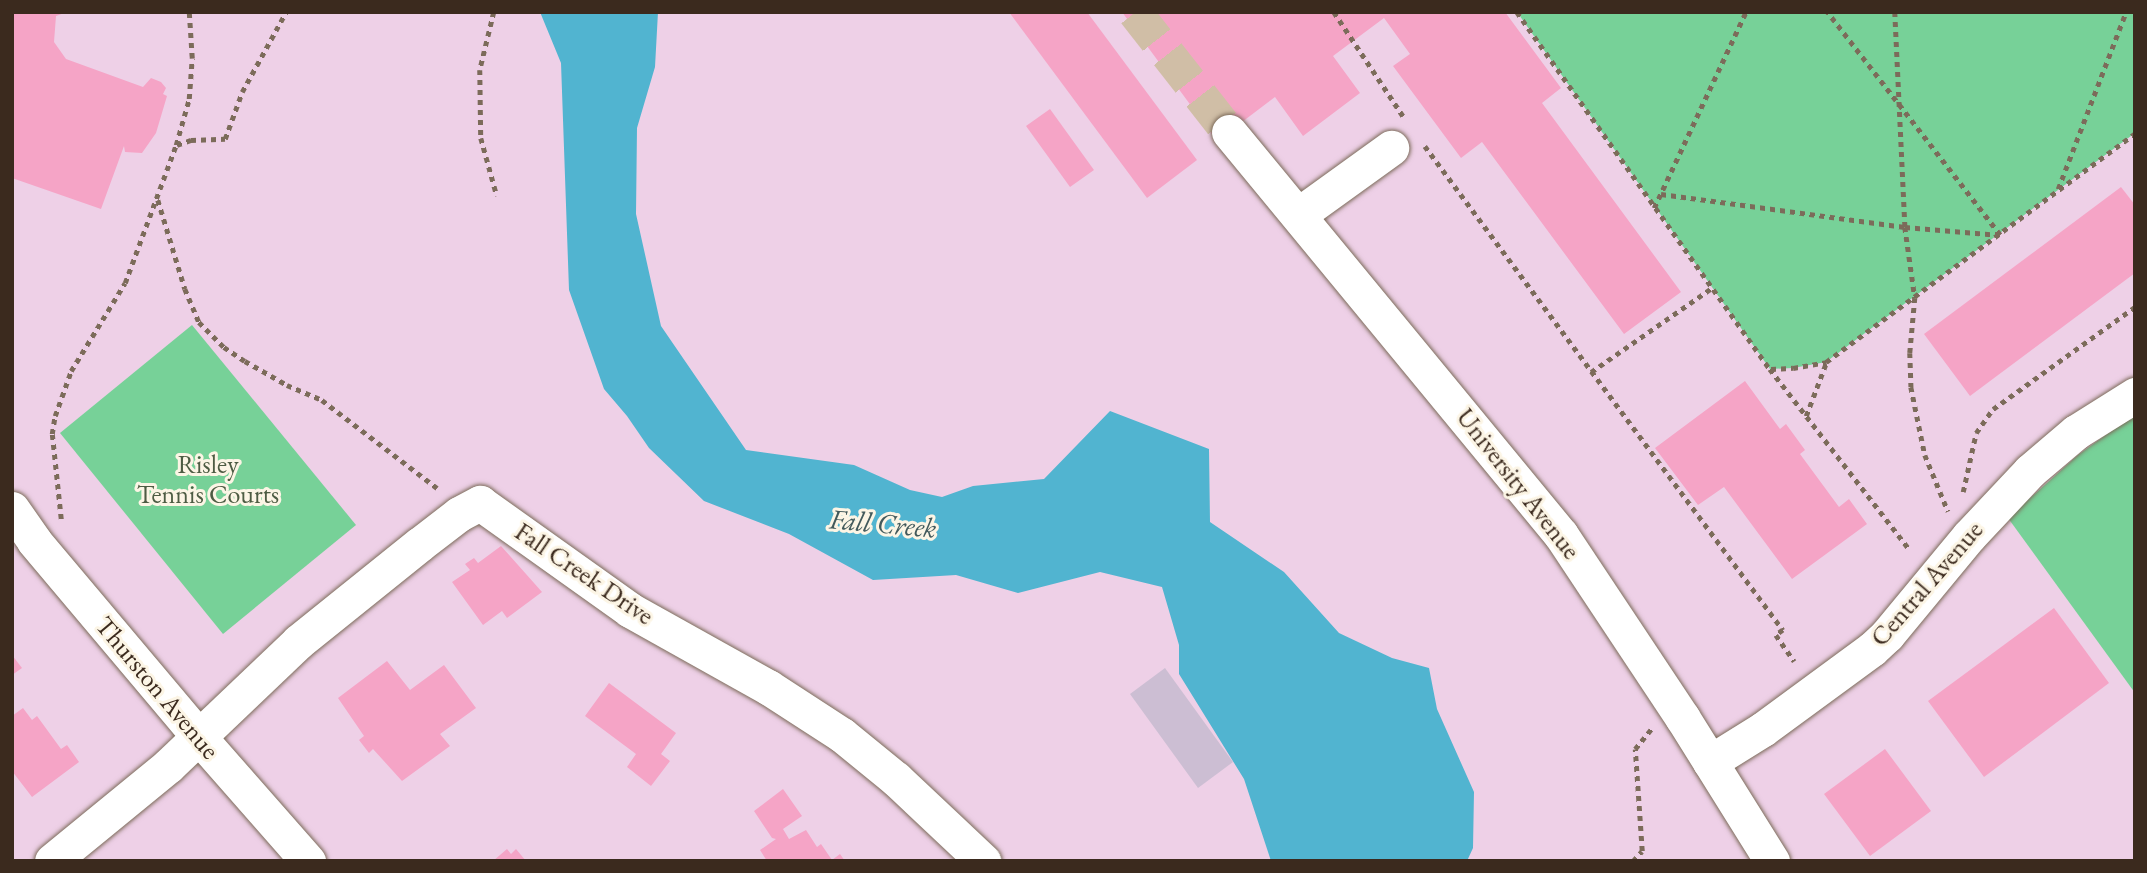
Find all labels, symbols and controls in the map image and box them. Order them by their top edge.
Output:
street label: University Avenue [1449,402,1587,566]
park label: Risley Tennis Courts [137,449,279,510]
water label: Fall Creek [828,502,938,544]
street label: Central Avenue [1864,515,1990,653]
street label: Fall Creek Drive [509,516,659,632]
street label: Thurston Avenue [88,610,226,766]

